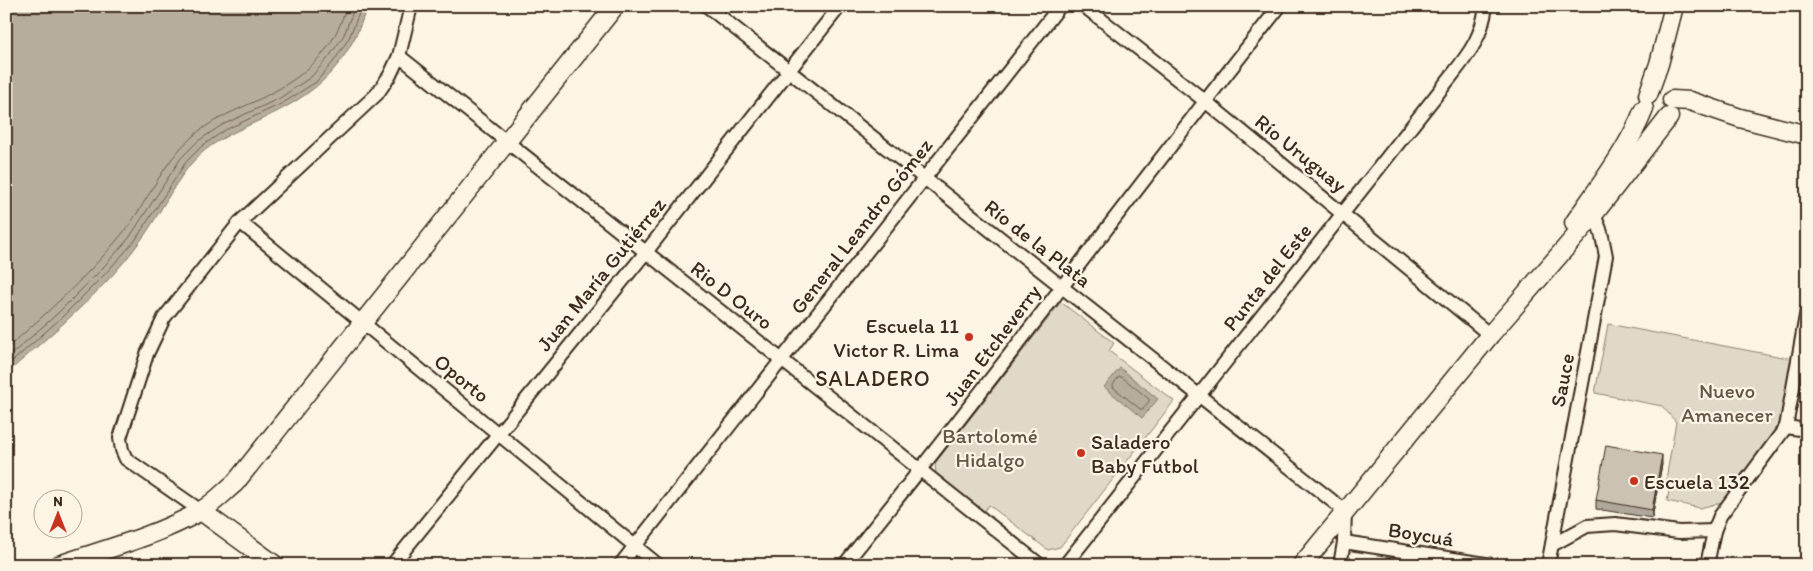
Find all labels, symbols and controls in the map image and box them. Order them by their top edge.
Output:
street label: Río Uruguay [1250,109,1352,198]
street label: General Leandro Gómez [785,133,938,319]
street label: Juan María Gutiérrez [531,192,671,356]
street label: Río de la Plata [980,194,1096,292]
street label: Punta del Este [1217,218,1317,336]
street label: Rio D Ouro [686,255,778,335]
street label: Juan Etcheverry [938,279,1046,411]
place label: Escuela 11 Victor R. Lima [833,313,959,362]
marker: Escuela 11 Victor R. Lima [963,331,975,343]
street label: Oporto [429,348,495,408]
street label: Sauce [1545,351,1579,409]
district label: SALADERO [815,365,931,392]
park label: Nuevo Amanecer [1681,378,1773,427]
park label: Bartolomé Hidalgo [942,423,1038,472]
place label: Saladero Baby Futbol [1091,429,1199,478]
marker: Saladero Baby Futbol [1075,447,1087,459]
place label: Escuela 132 [1644,469,1750,494]
marker: Escuela 132 [1628,475,1640,487]
north arrow [32,488,82,538]
text: N [53,493,63,510]
street label: Boycuá [1386,516,1456,552]

